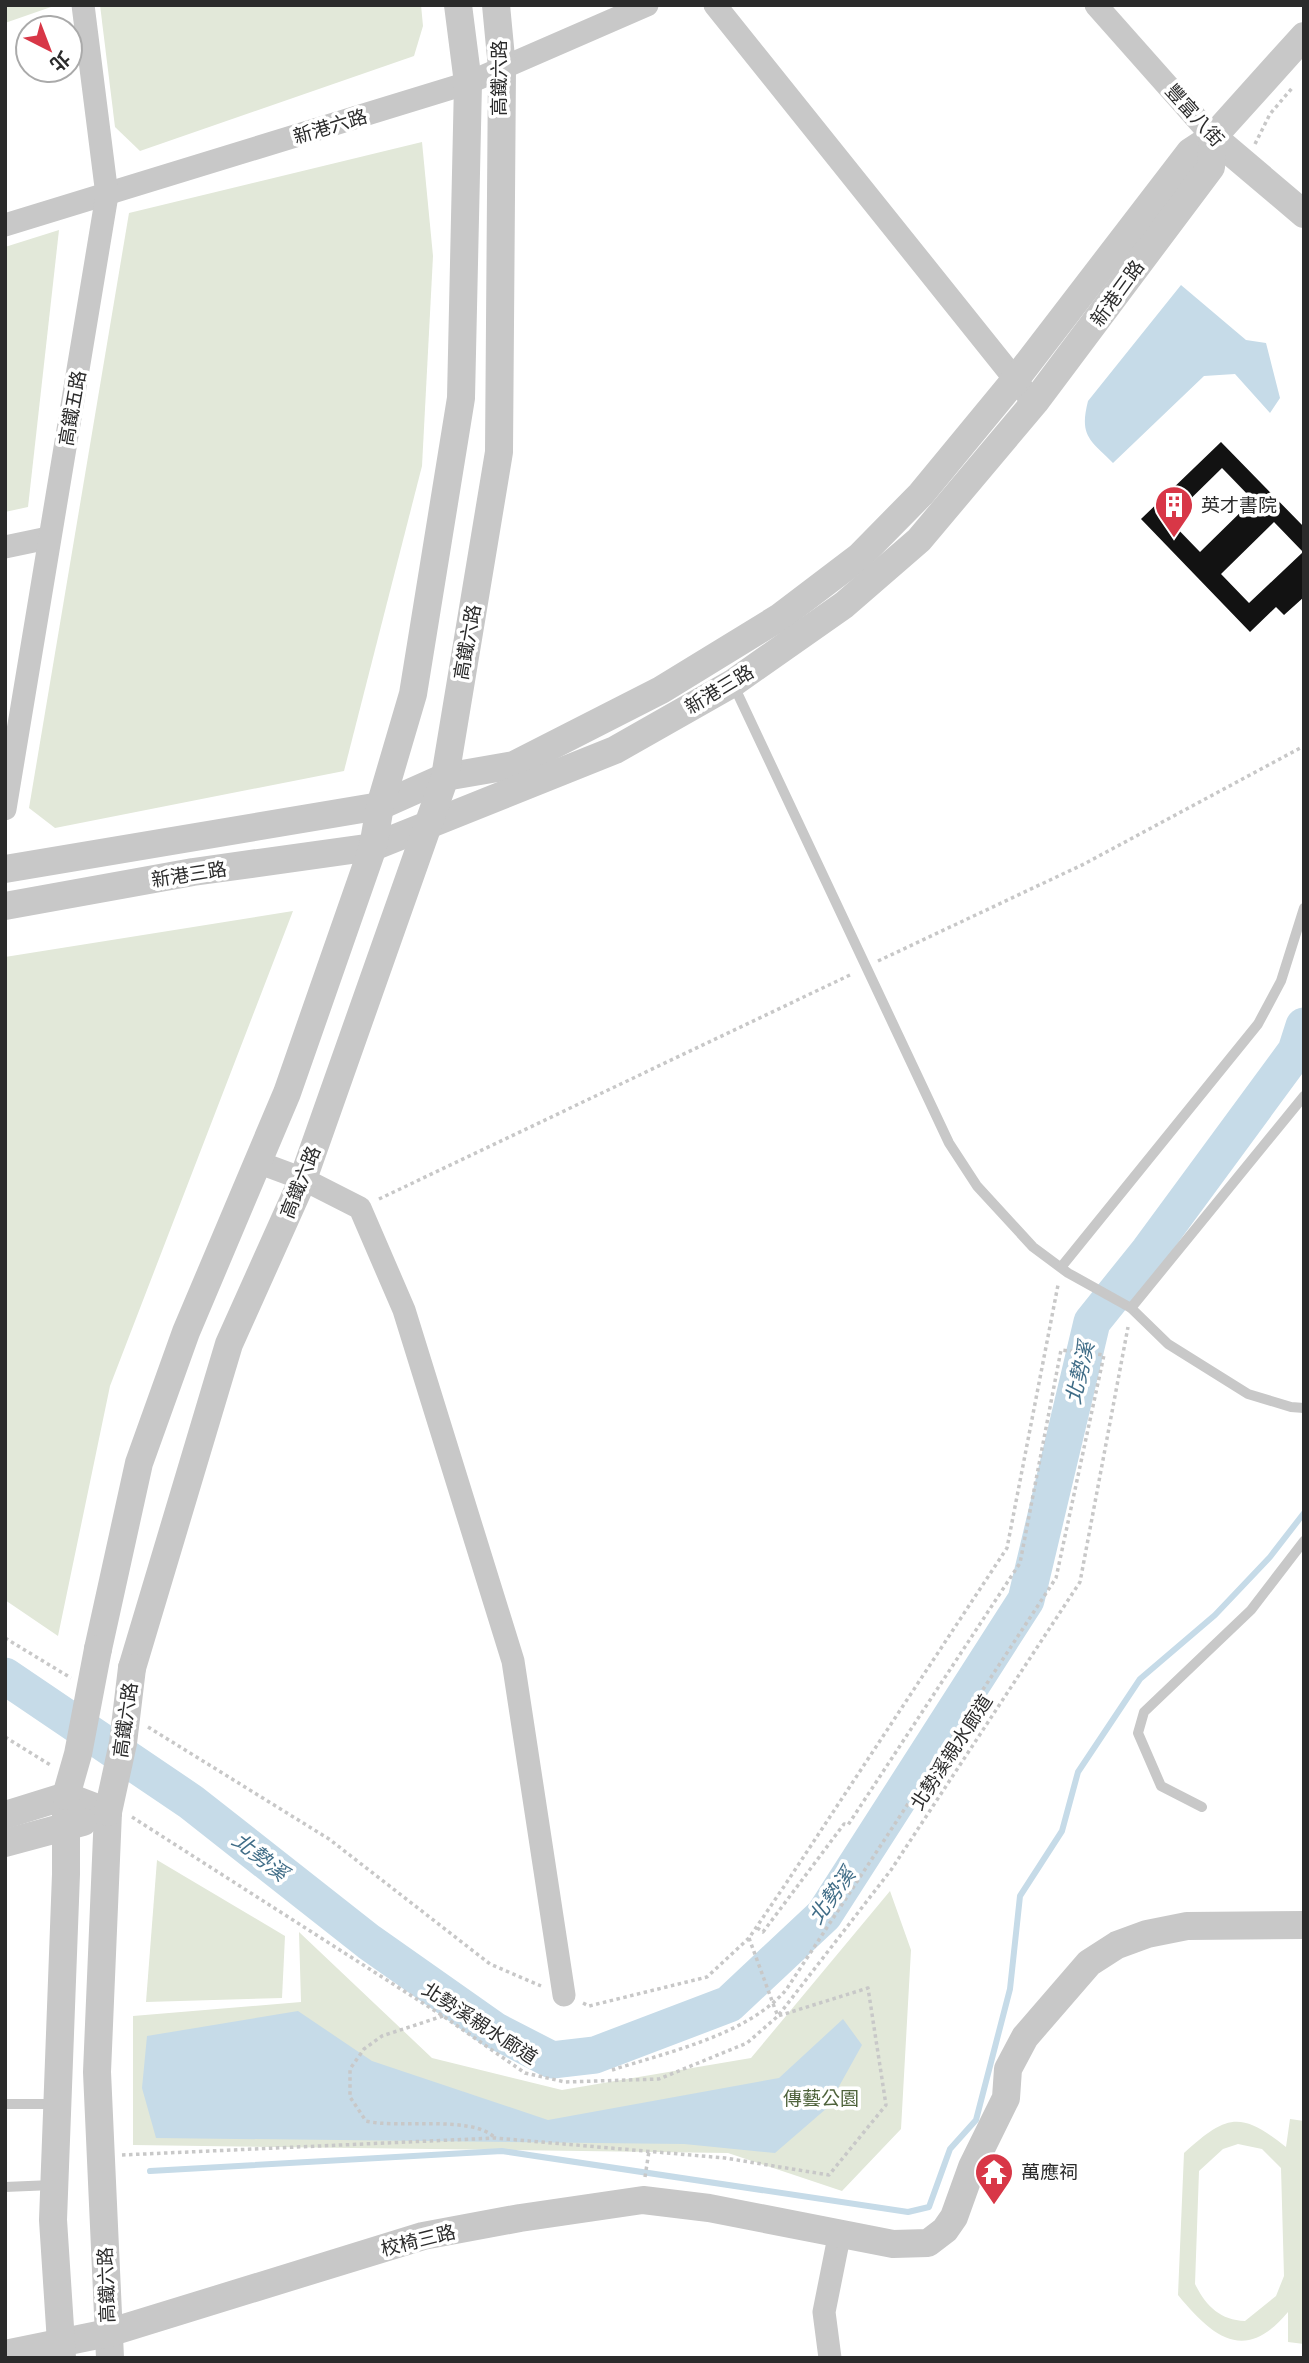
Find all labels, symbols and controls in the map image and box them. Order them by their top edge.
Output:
north arrow [14,14,84,84]
street label: 高鐵六路 [488,40,511,116]
text: 北 [45,46,75,76]
street label: 豐富八街 [1161,79,1229,151]
street label: 新港六路 [290,104,370,149]
street label: 新港三路 [1086,256,1149,331]
street label: 高鐵五路 [55,369,90,448]
building icon: 英才書院 [1153,484,1195,539]
place label: 英才書院 [1201,494,1277,517]
street label: 高鐵六路 [450,603,485,682]
street label: 新港三路 [681,660,758,719]
street label: 新港三路 [150,857,228,892]
street label: 高鐵六路 [276,1143,325,1222]
water label: 北勢溪 [1061,1337,1099,1406]
street label: 高鐵六路 [109,1681,142,1759]
street label: 北勢溪親水廊道 [906,1690,997,1814]
water label: 北勢溪 [228,1828,295,1888]
water label: 北勢溪 [804,1861,862,1929]
street label: 北勢溪親水廊道 [418,1978,542,2069]
park label: 傳藝公園 [783,2087,859,2110]
temple icon: 萬應祠 [973,2151,1015,2206]
place label: 萬應祠 [1021,2161,1078,2184]
street label: 校椅三路 [378,2220,458,2261]
street label: 高鐵六路 [94,2247,119,2323]

